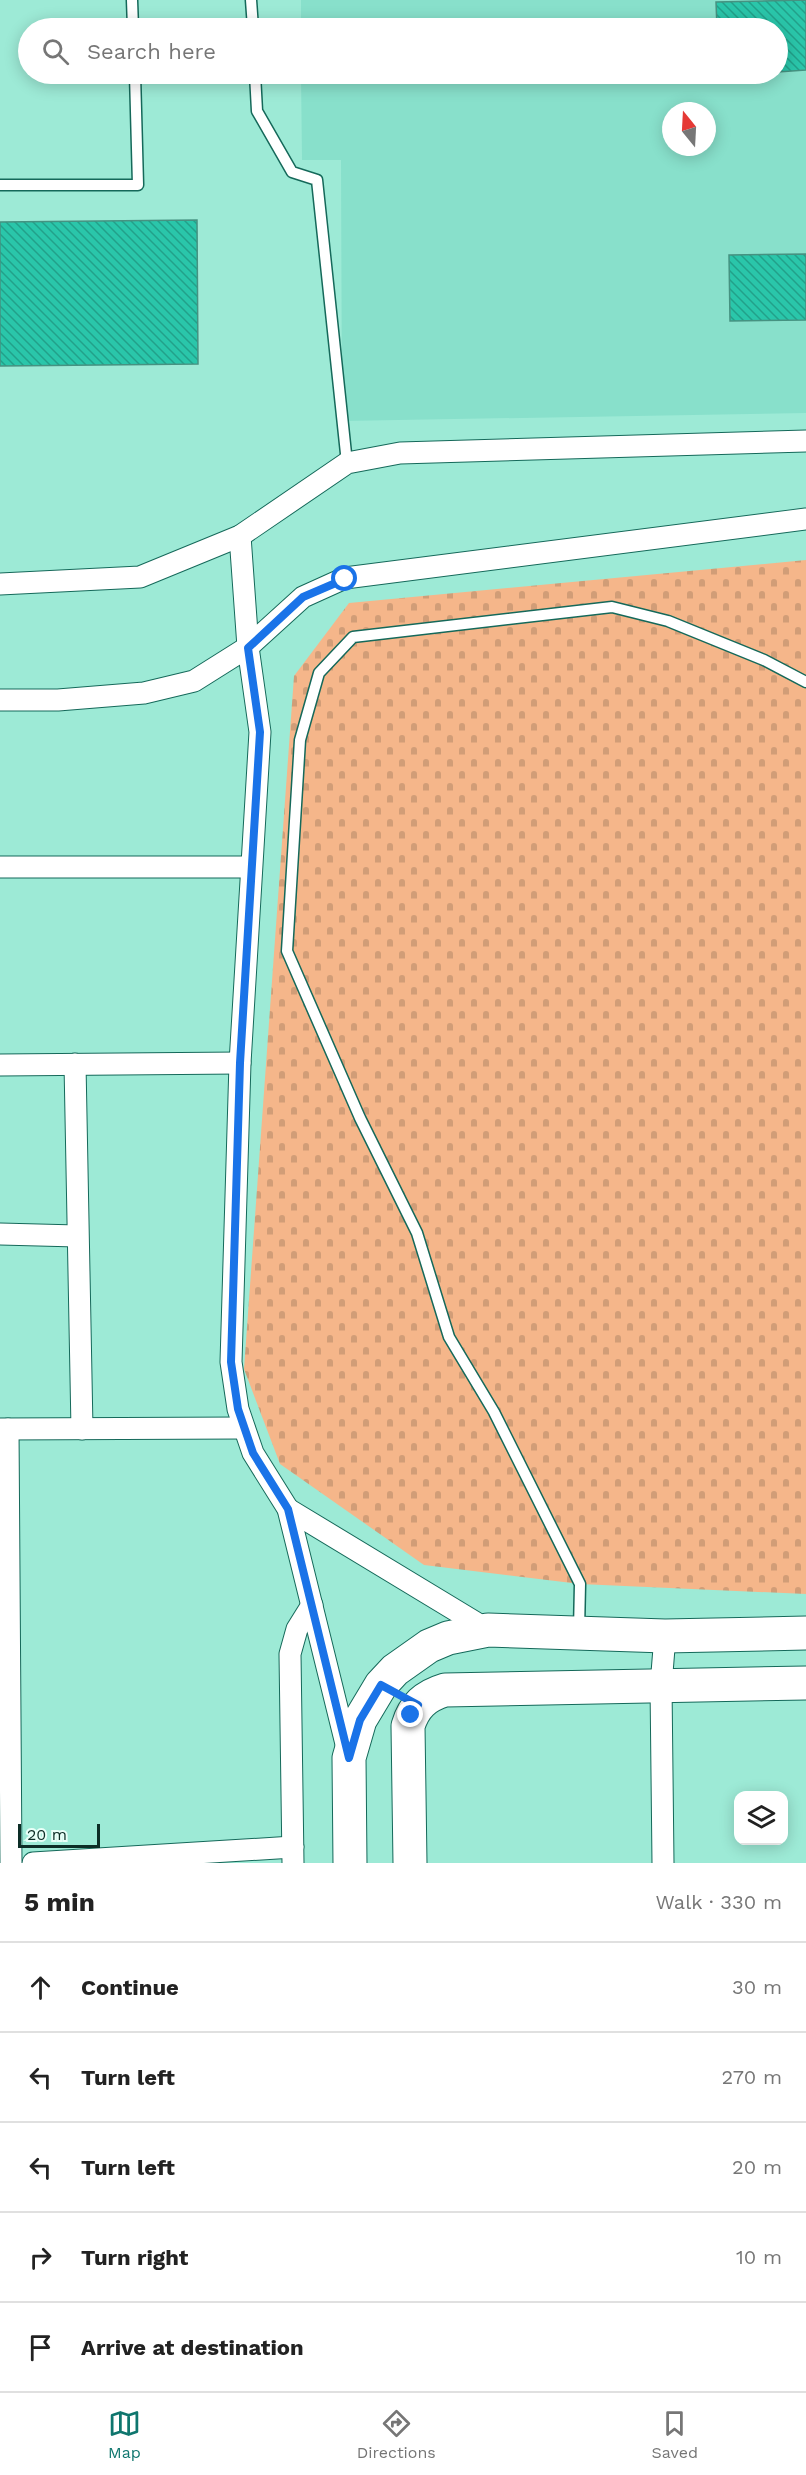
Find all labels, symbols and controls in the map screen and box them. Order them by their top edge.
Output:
search box [18,18,788,84]
icon: search [39,35,72,68]
text: Search here [87,39,216,64]
north arrow [662,102,716,156]
route start [331,565,357,591]
route end [397,1701,423,1727]
map controls [734,1791,788,1845]
button: layers [734,1791,788,1845]
scale bar [18,1821,100,1848]
text: 20 m [27,1825,67,1844]
text: 5 min [24,1887,95,1917]
text: Walk · 330 m [655,1890,782,1914]
icon: ahead [24,1971,57,2004]
text: Continue [81,1975,179,2000]
text: 30 m [732,1975,782,1999]
icon: left [24,2061,57,2094]
text: Turn left [81,2065,175,2090]
text: 270 m [722,2065,782,2089]
icon: left [24,2151,57,2184]
text: Turn left [81,2155,175,2180]
text: 20 m [732,2155,782,2179]
icon: right [24,2241,57,2274]
text: Turn right [81,2245,188,2270]
text: 10 m [736,2245,782,2269]
icon: arrive [24,2331,57,2364]
text: Arrive at destination [81,2335,304,2360]
tab: Map [108,2407,141,2462]
tab: Directions [357,2407,436,2462]
tab: Saved [652,2407,698,2462]

